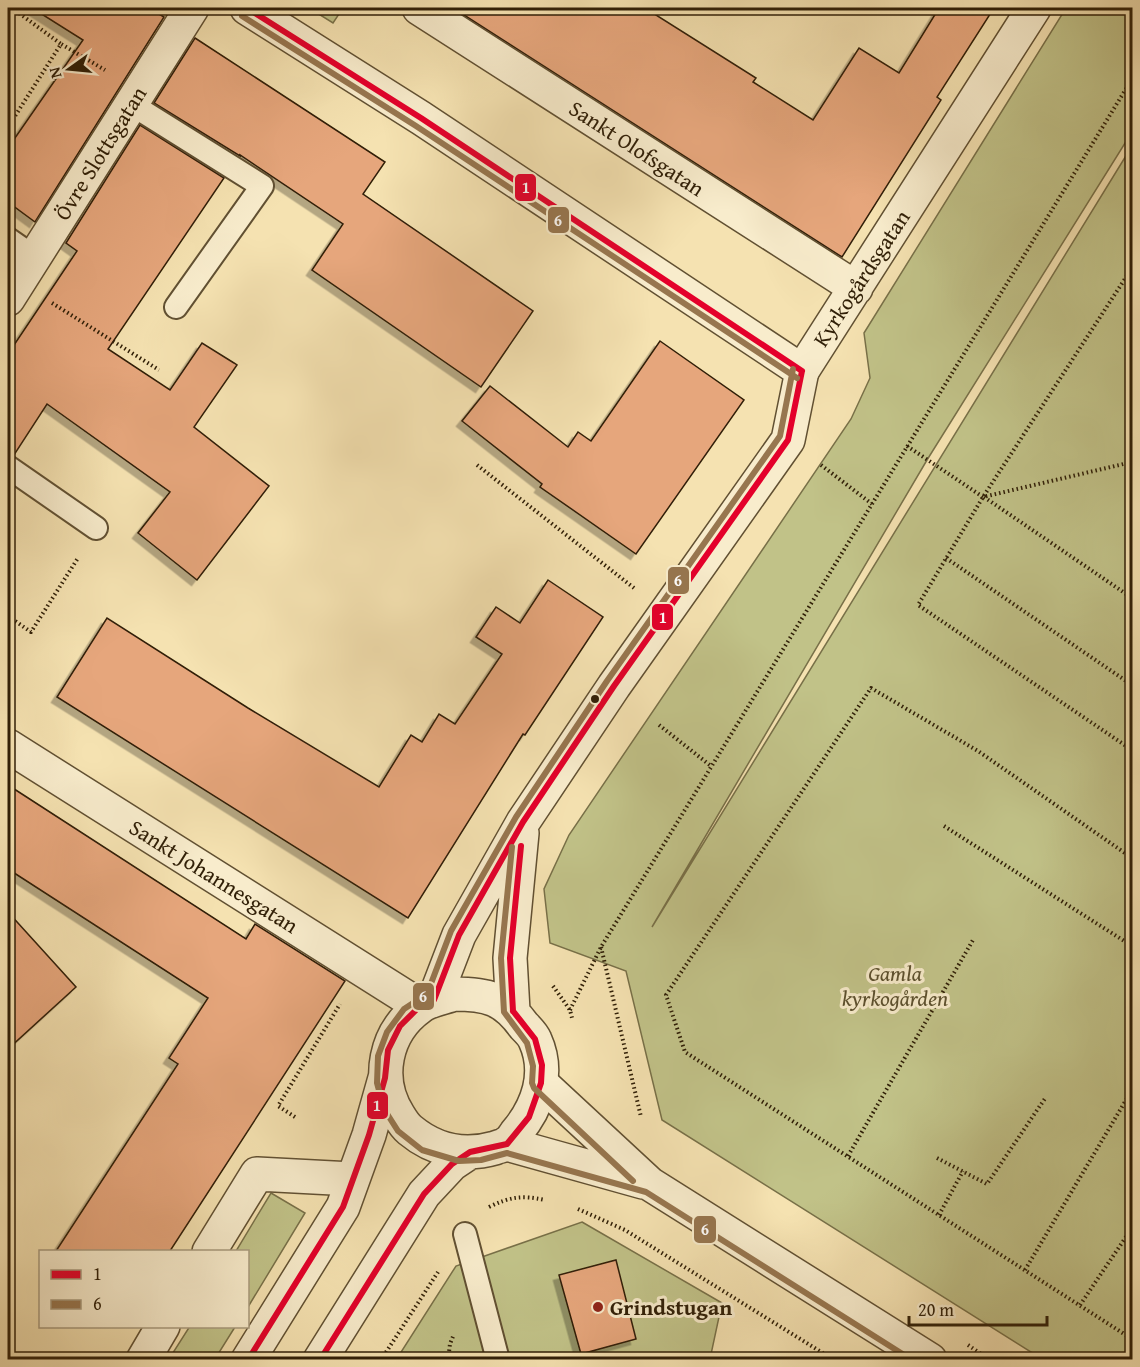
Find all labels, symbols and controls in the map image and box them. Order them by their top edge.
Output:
north arrow [39,39,99,99]
text: N [41,64,67,81]
street label: Övre Slottsgatan [46,79,154,226]
street label: Sankt Olofsgatan [563,92,712,204]
line badge: 1 [514,173,537,202]
text: 1 [522,175,530,199]
street label: Kyrkogårdsgatan [805,203,918,353]
line badge: 6 [547,206,570,234]
text: 6 [554,208,562,232]
line badge: 6 [667,566,690,595]
text: 6 [674,568,682,592]
line badge: 1 [651,603,674,631]
text: 1 [659,605,667,629]
unlabelled marker [589,693,601,705]
street label: Sankt Johannesgatan [123,811,305,941]
park label: Gamla kyrkogården [842,957,948,1014]
line badge: 6 [412,982,435,1011]
text: 6 [419,984,427,1008]
line badge: 1 [366,1091,389,1120]
text: 1 [373,1093,381,1117]
line badge: 6 [693,1215,717,1244]
text: 6 [701,1217,709,1241]
legend [39,1250,249,1328]
text: 1 [93,1260,102,1287]
scale bar [909,1289,1047,1327]
text: 6 [93,1290,102,1317]
place label: Grindstugan [610,1291,732,1323]
text: 20 m [918,1296,954,1323]
marker: Grindstugan [591,1300,605,1314]

